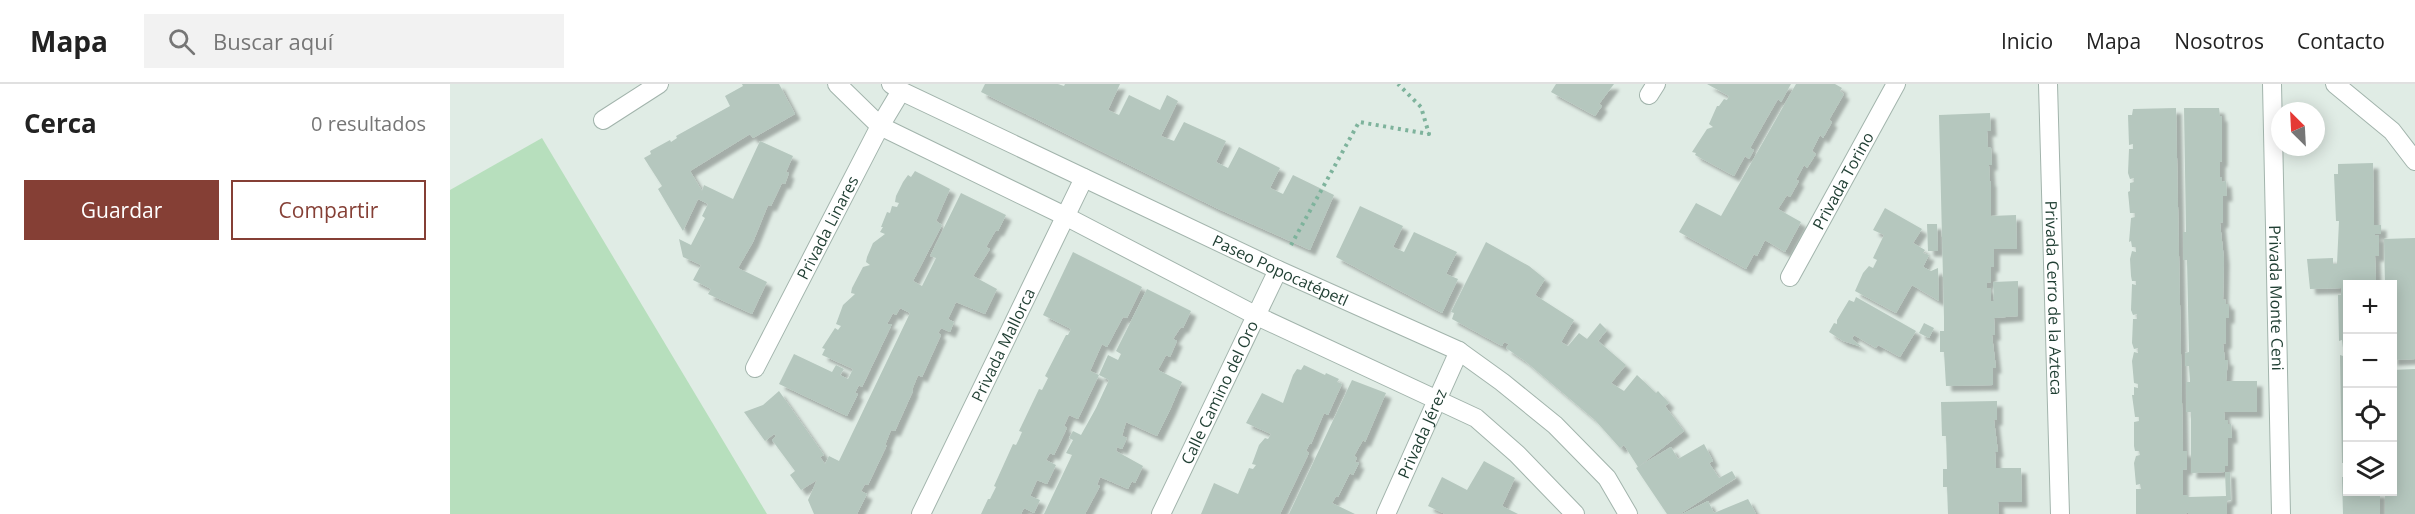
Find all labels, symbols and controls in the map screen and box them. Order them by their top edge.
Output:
search box [144,14,564,68]
text: Mapa [30,22,108,60]
icon: search [165,25,198,58]
text: Buscar aquí [213,26,333,56]
text: Inicio [2001,27,2053,55]
text: Mapa [2086,27,2141,55]
text: Nosotros [2174,27,2264,55]
text: Contacto [2297,27,2385,55]
north arrow [2271,102,2325,156]
text: Cerca [24,105,97,141]
text: 0 resultados [311,110,426,137]
street label: Privada Torino [1807,128,1879,233]
street label: Privada Linares [792,172,863,283]
button: Guardar [24,180,219,240]
button: Compartir [231,180,426,240]
street label: Privada Cerro de la Azteca [2040,200,2068,396]
street label: Privada Monte Ceni [2264,225,2289,371]
street label: Paseo Popocatépetl [1209,230,1352,311]
map controls [2343,280,2397,496]
button: + [2343,280,2397,334]
street label: Privada Mallorca [966,284,1040,405]
street label: Calle Camino del Oro [1175,317,1263,468]
button: − [2343,334,2397,388]
street label: Privada Jérez [1392,385,1452,482]
button: locate [2343,388,2397,442]
button: layers [2343,442,2397,496]

